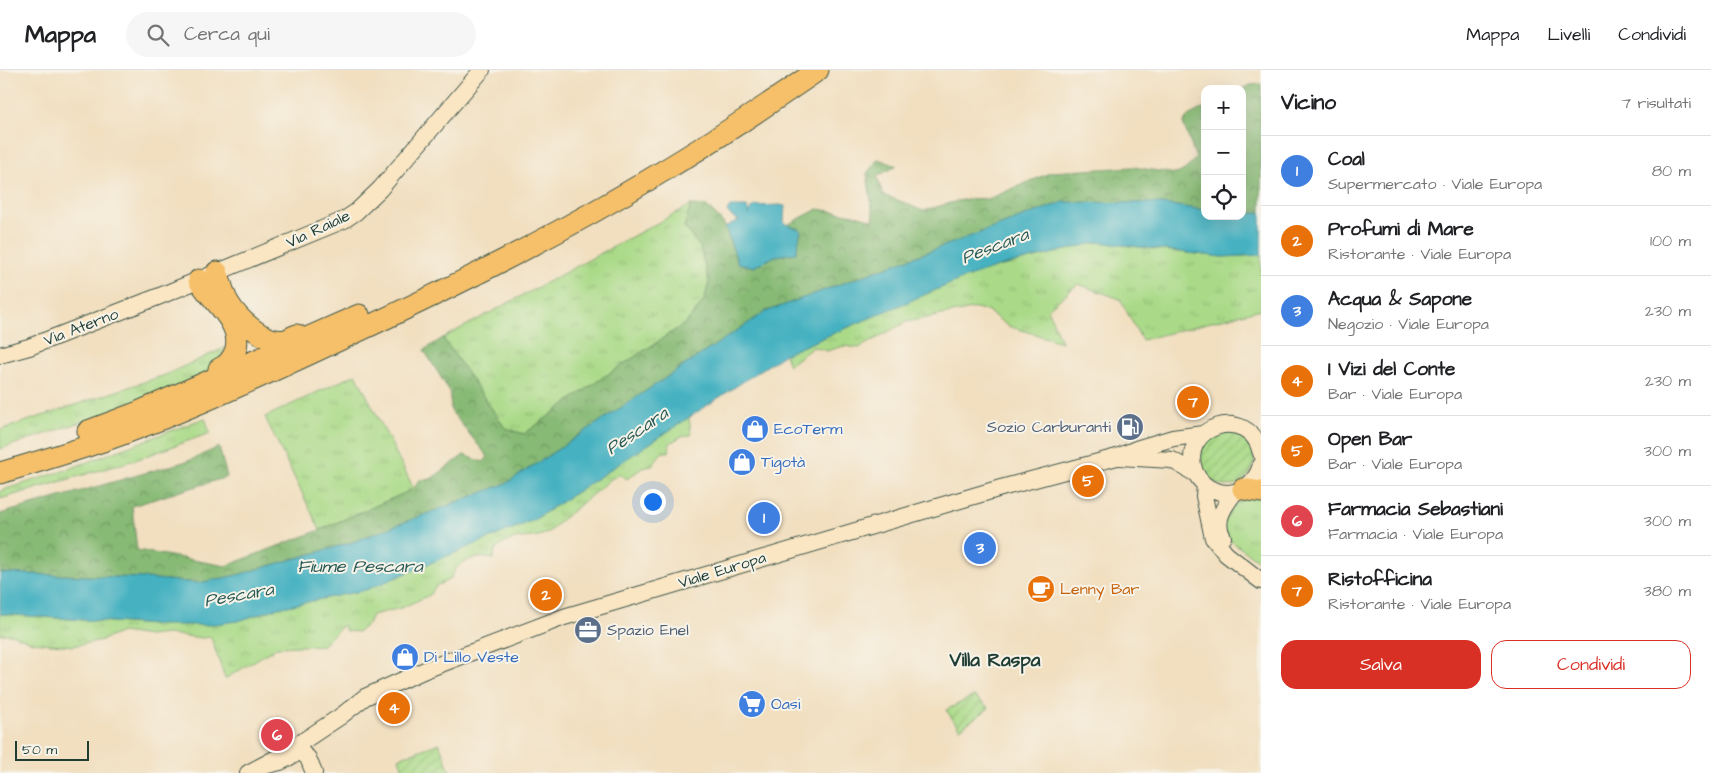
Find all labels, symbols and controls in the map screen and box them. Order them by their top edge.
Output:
search box [126,12,476,57]
text: Mappa [25,18,96,52]
icon: search [144,21,172,49]
text: Cerca qui [184,21,270,48]
text: Mappa [1466,22,1520,47]
text: Livelli [1548,22,1590,47]
text: Condividi [1618,22,1686,47]
map controls [1201,85,1246,220]
button: + [1201,85,1246,130]
text: Vicino [1281,88,1336,117]
text: 7 risultati [1621,92,1691,114]
button: − [1201,130,1246,175]
text: Coal [1328,146,1365,173]
text: 1 [1296,160,1298,182]
text: 80 m [1652,160,1691,182]
text: Supermercato · Viale Europa [1328,173,1542,195]
button: locate [1201,175,1246,220]
street label: Via Raiale [282,204,354,253]
text: Profumi di Mare [1328,216,1474,243]
water label: Pescara [958,222,1033,270]
text: 2 [1292,230,1302,252]
text: 100 m [1650,230,1691,252]
text: Ristorante · Viale Europa [1328,243,1511,265]
text: Acqua & Sapone [1328,286,1472,313]
text: 3 [1293,300,1301,322]
text: 230 m [1645,300,1691,322]
street label: Via Aterno [41,303,121,351]
text: Negozio · Viale Europa [1328,313,1489,335]
text: I Vizi del Conte [1328,356,1455,383]
text: 4 [1292,370,1302,392]
text: 230 m [1645,370,1691,392]
pin: 7 [1177,383,1209,421]
text: Bar · Viale Europa [1328,383,1462,405]
water label: Pescara [601,401,674,461]
fuel station icon: Sozio Carburanti [1115,412,1145,442]
shop icon: EcoTerm [740,414,770,444]
place label: Sozio Carburanti [987,416,1112,438]
place label: EcoTerm [774,418,843,440]
text: Open Bar [1328,426,1412,453]
text: 5 [1291,440,1303,462]
text: 300 m [1644,440,1691,462]
shop icon: Tigotà [727,447,757,477]
place label: Tigotà [761,451,805,474]
text: Bar · Viale Europa [1328,453,1462,475]
pin: 5 [1072,462,1104,500]
your location [640,489,666,515]
text: Farmacia Sebastiani [1328,496,1503,523]
pin: 1 [748,499,780,537]
text: 6 [1292,510,1302,532]
text: 300 m [1644,510,1691,532]
text: Farmacia · Viale Europa [1328,523,1503,545]
pin: 3 [964,529,996,567]
street label: Viale Europa [675,546,769,594]
water label: Fiume Pescara [297,554,423,579]
text: Ristofficina [1328,566,1432,593]
cafe icon: Lenny Bar [1026,574,1056,604]
water label: Pescara [202,576,276,613]
pin: 2 [530,576,562,614]
place label: Lenny Bar [1060,578,1139,601]
text: 7 [1292,580,1302,602]
text: 380 m [1644,580,1691,602]
text: Ristorante · Viale Europa [1328,593,1511,615]
office icon: Spazio Enel [573,615,603,645]
place label: Spazio Enel [607,619,689,641]
button: Salva [1281,640,1481,689]
button: Condividi [1491,640,1691,689]
shop icon: Di Lillo Veste [390,642,420,672]
place label: Di Lillo Veste [424,646,519,668]
district label: Villa Raspa [948,647,1041,674]
pin: 4 [378,689,410,727]
supermarket icon: Oasi [737,689,767,719]
place label: Oasi [771,693,801,715]
pin: 6 [261,716,293,754]
scale bar [15,738,89,761]
text: 50 m [22,740,57,760]

